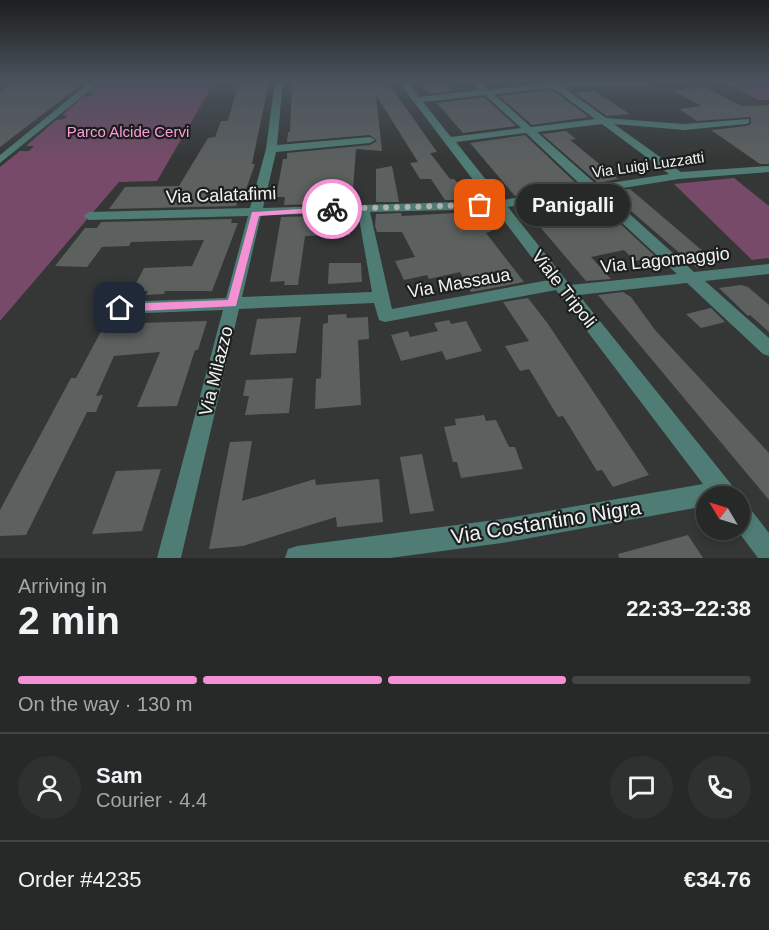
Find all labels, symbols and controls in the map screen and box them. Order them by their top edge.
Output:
park label: Parco Alcide Cervi [67,123,189,140]
street label: Via Luigi Luzzatti [591,148,705,181]
courier [302,179,362,239]
pin [454,179,505,230]
street label: Via Calatafimi [165,183,277,207]
callout: Panigalli [516,184,630,226]
icon: bag [463,188,496,221]
icon: bike [316,193,349,226]
text: Panigalli [532,194,614,216]
street label: Via Lagomaggio [599,243,731,277]
street label: Viale Tripoli [528,246,600,332]
street label: Via Massaua [406,264,513,302]
pin [94,282,145,333]
icon: home [103,291,136,324]
street label: Via Milazzo [195,324,237,418]
north arrow [696,486,750,540]
map controls [696,486,750,540]
street label: Via Costantino Nigra [449,495,643,548]
text: Arriving in [18,575,107,597]
text: 22:33–22:38 [626,596,751,621]
text: 2 min [18,599,120,642]
text: On the way · 130 m [18,693,193,715]
button: person [18,756,81,819]
button: chat [610,756,673,819]
button: phone [688,756,751,819]
text: Sam [96,763,142,788]
text: Courier · 4.4 [96,789,207,811]
text: Order #4235 [18,867,142,892]
text: €34.76 [684,867,751,892]

